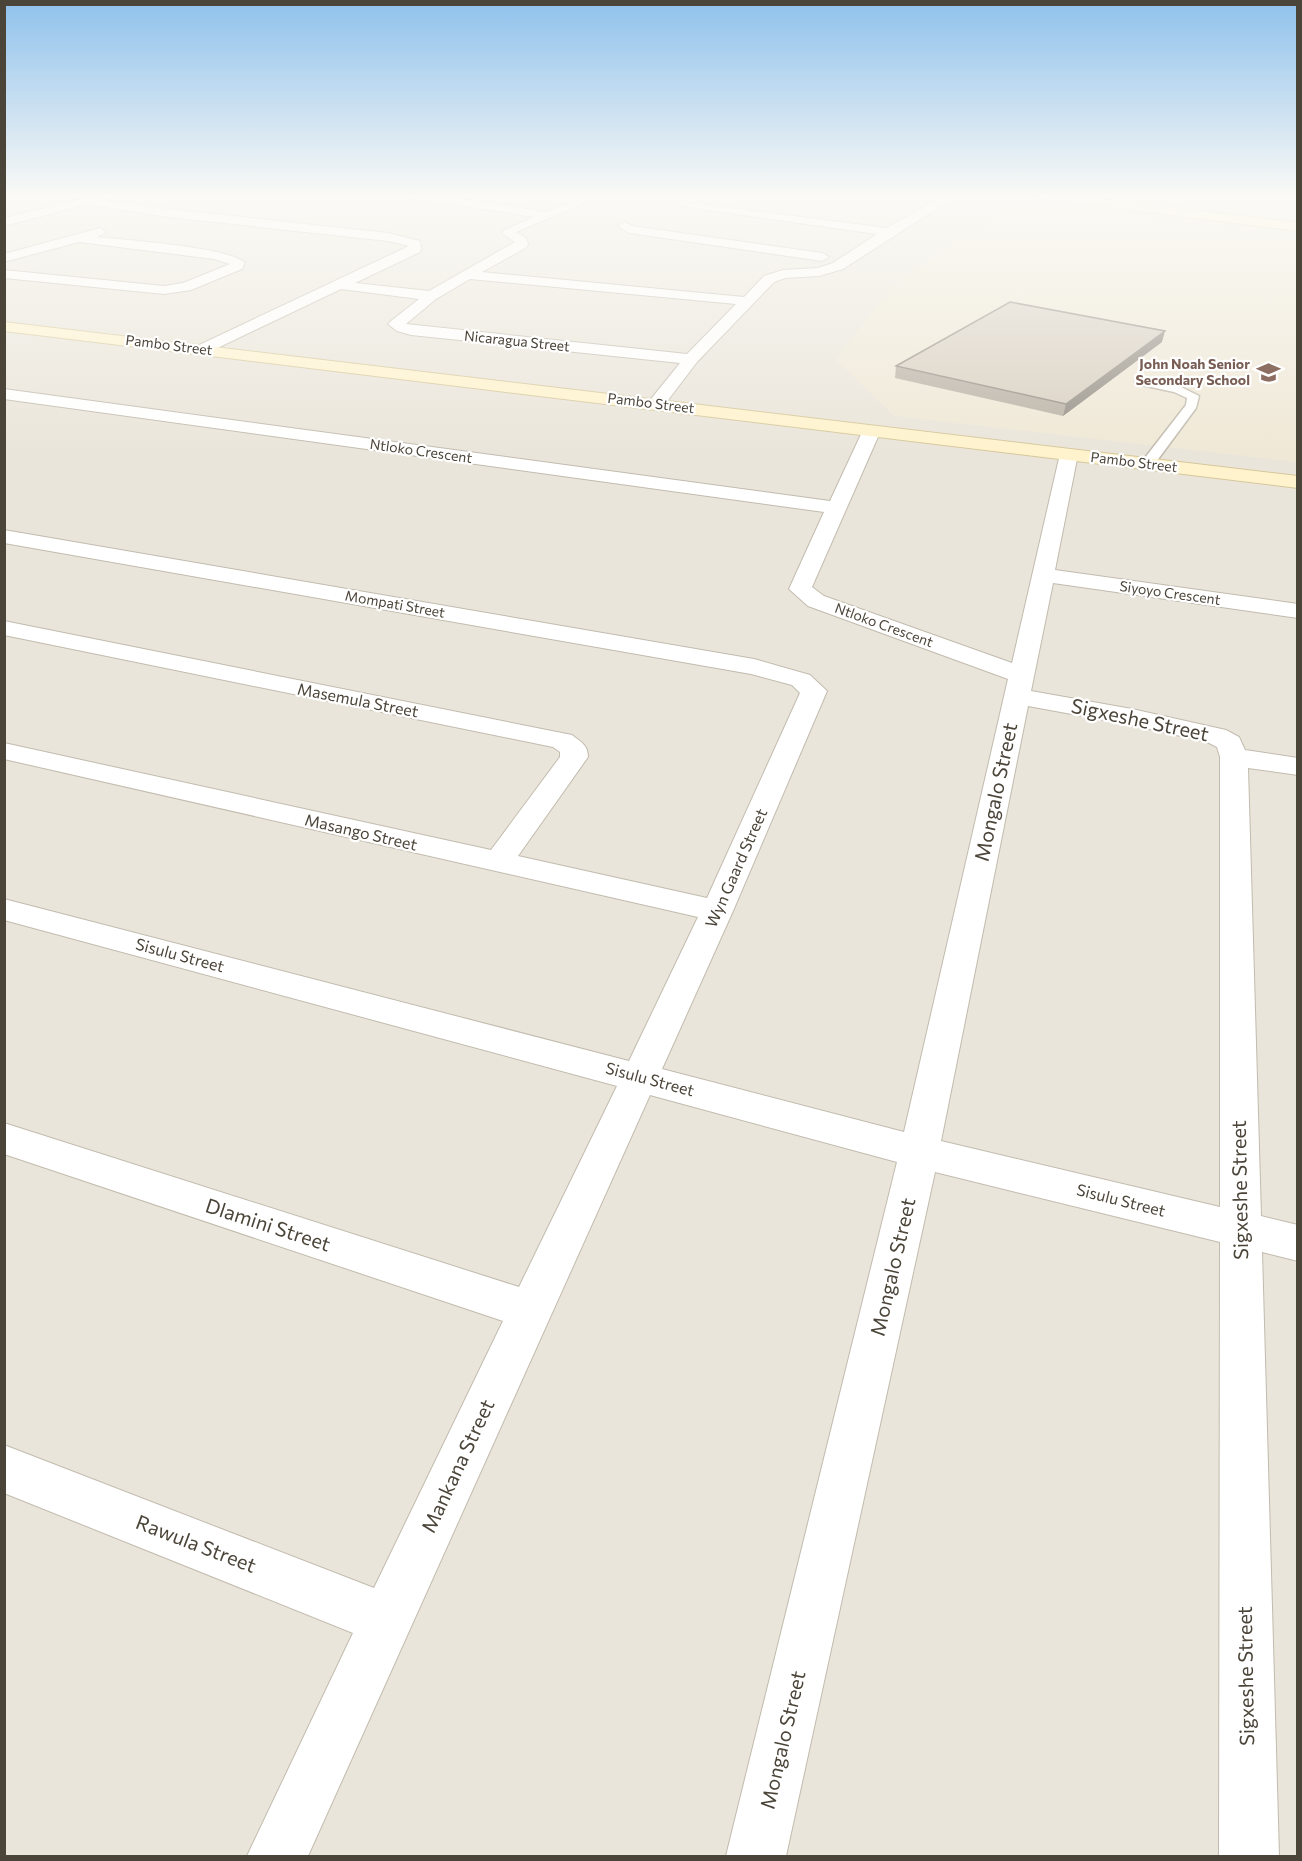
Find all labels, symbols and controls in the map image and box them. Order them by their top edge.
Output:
street label: Nicaragua Street [463,327,571,355]
street label: Pambo Street [125,331,214,358]
place label: John Noah Senior Secondary School [1135,355,1250,388]
school or university icon: John Noah Senior Secondary School [1255,359,1281,385]
street label: Pambo Street [607,389,696,416]
street label: Ntloko Crescent [369,435,474,466]
street label: Pambo Street [1090,448,1179,475]
street label: Siyoyo Crescent [1119,577,1222,608]
street label: Mompati Street [344,586,447,621]
street label: Ntloko Crescent [833,599,936,650]
street label: Masemula Street [296,678,421,721]
street label: Sigxeshe Street [1069,693,1211,745]
street label: Mongalo Street [969,720,1021,863]
street label: Wyn Gaard Street [701,805,771,930]
street label: Masango Street [303,809,420,854]
street label: Sisulu Street [134,934,227,976]
street label: Sisulu Street [604,1058,697,1100]
street label: Sigxeshe Street [1226,1120,1252,1260]
street label: Sisulu Street [1075,1179,1168,1220]
street label: Dlamini Street [203,1193,334,1256]
street label: Mongalo Street [864,1195,920,1338]
street label: Mankana Street [416,1395,498,1536]
street label: Rawula Street [133,1509,260,1577]
street label: Sigxeshe Street [1232,1606,1258,1746]
street label: Mongalo Street [754,1668,810,1811]

